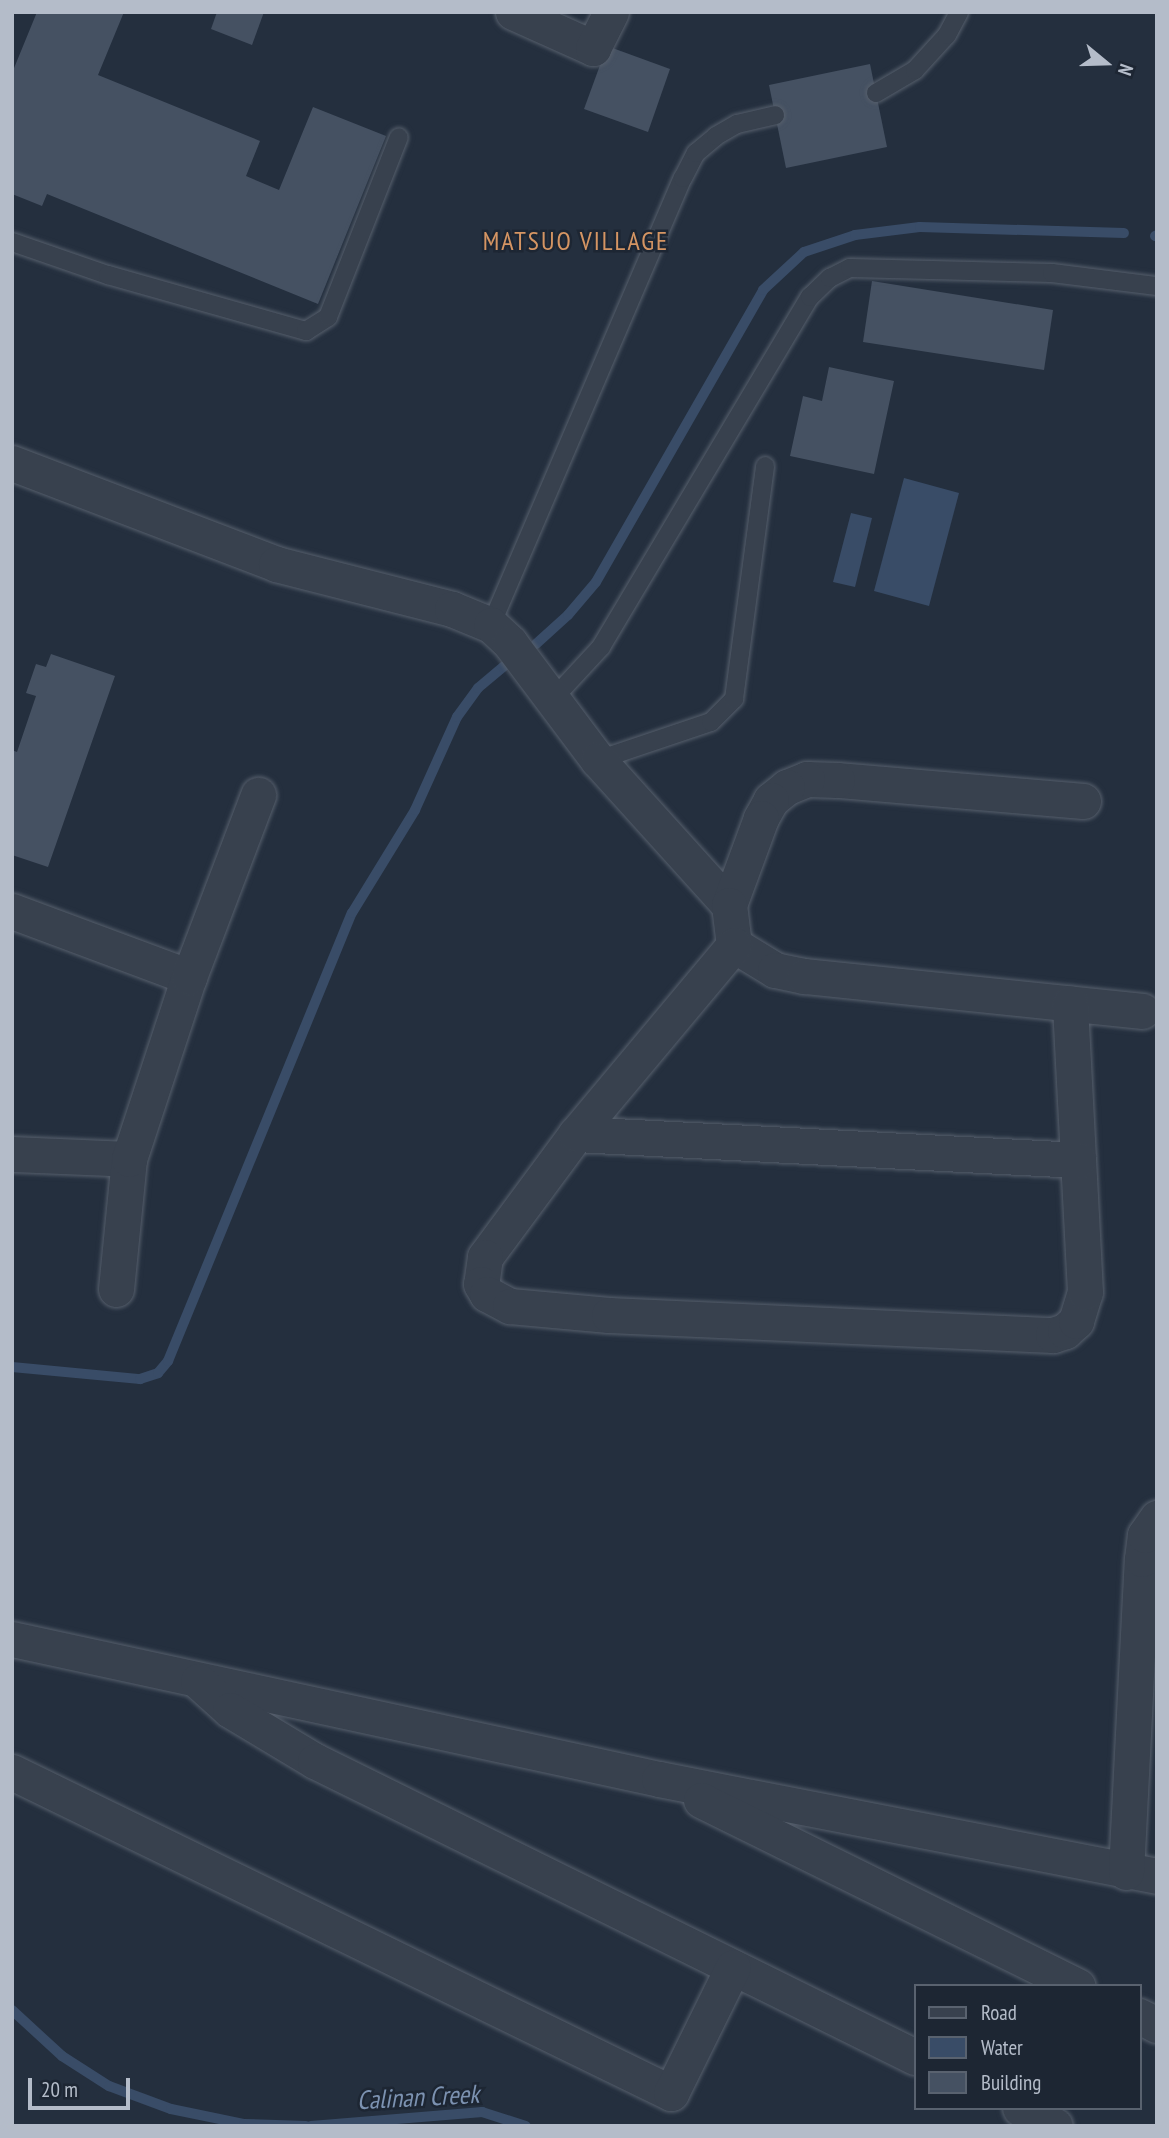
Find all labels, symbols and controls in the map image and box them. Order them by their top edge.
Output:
north arrow [1071,28,1141,98]
text: N [1113,61,1139,79]
district label: MATSUO VILLAGE [484,225,668,257]
legend [914,1984,1141,2110]
text: Road [981,1999,1017,2026]
text: Water [981,2034,1023,2061]
scale bar [32,2064,133,2108]
text: Building [981,2069,1041,2096]
text: 20 m [41,2076,78,2103]
water label: Calinan Creek [356,2078,480,2116]

